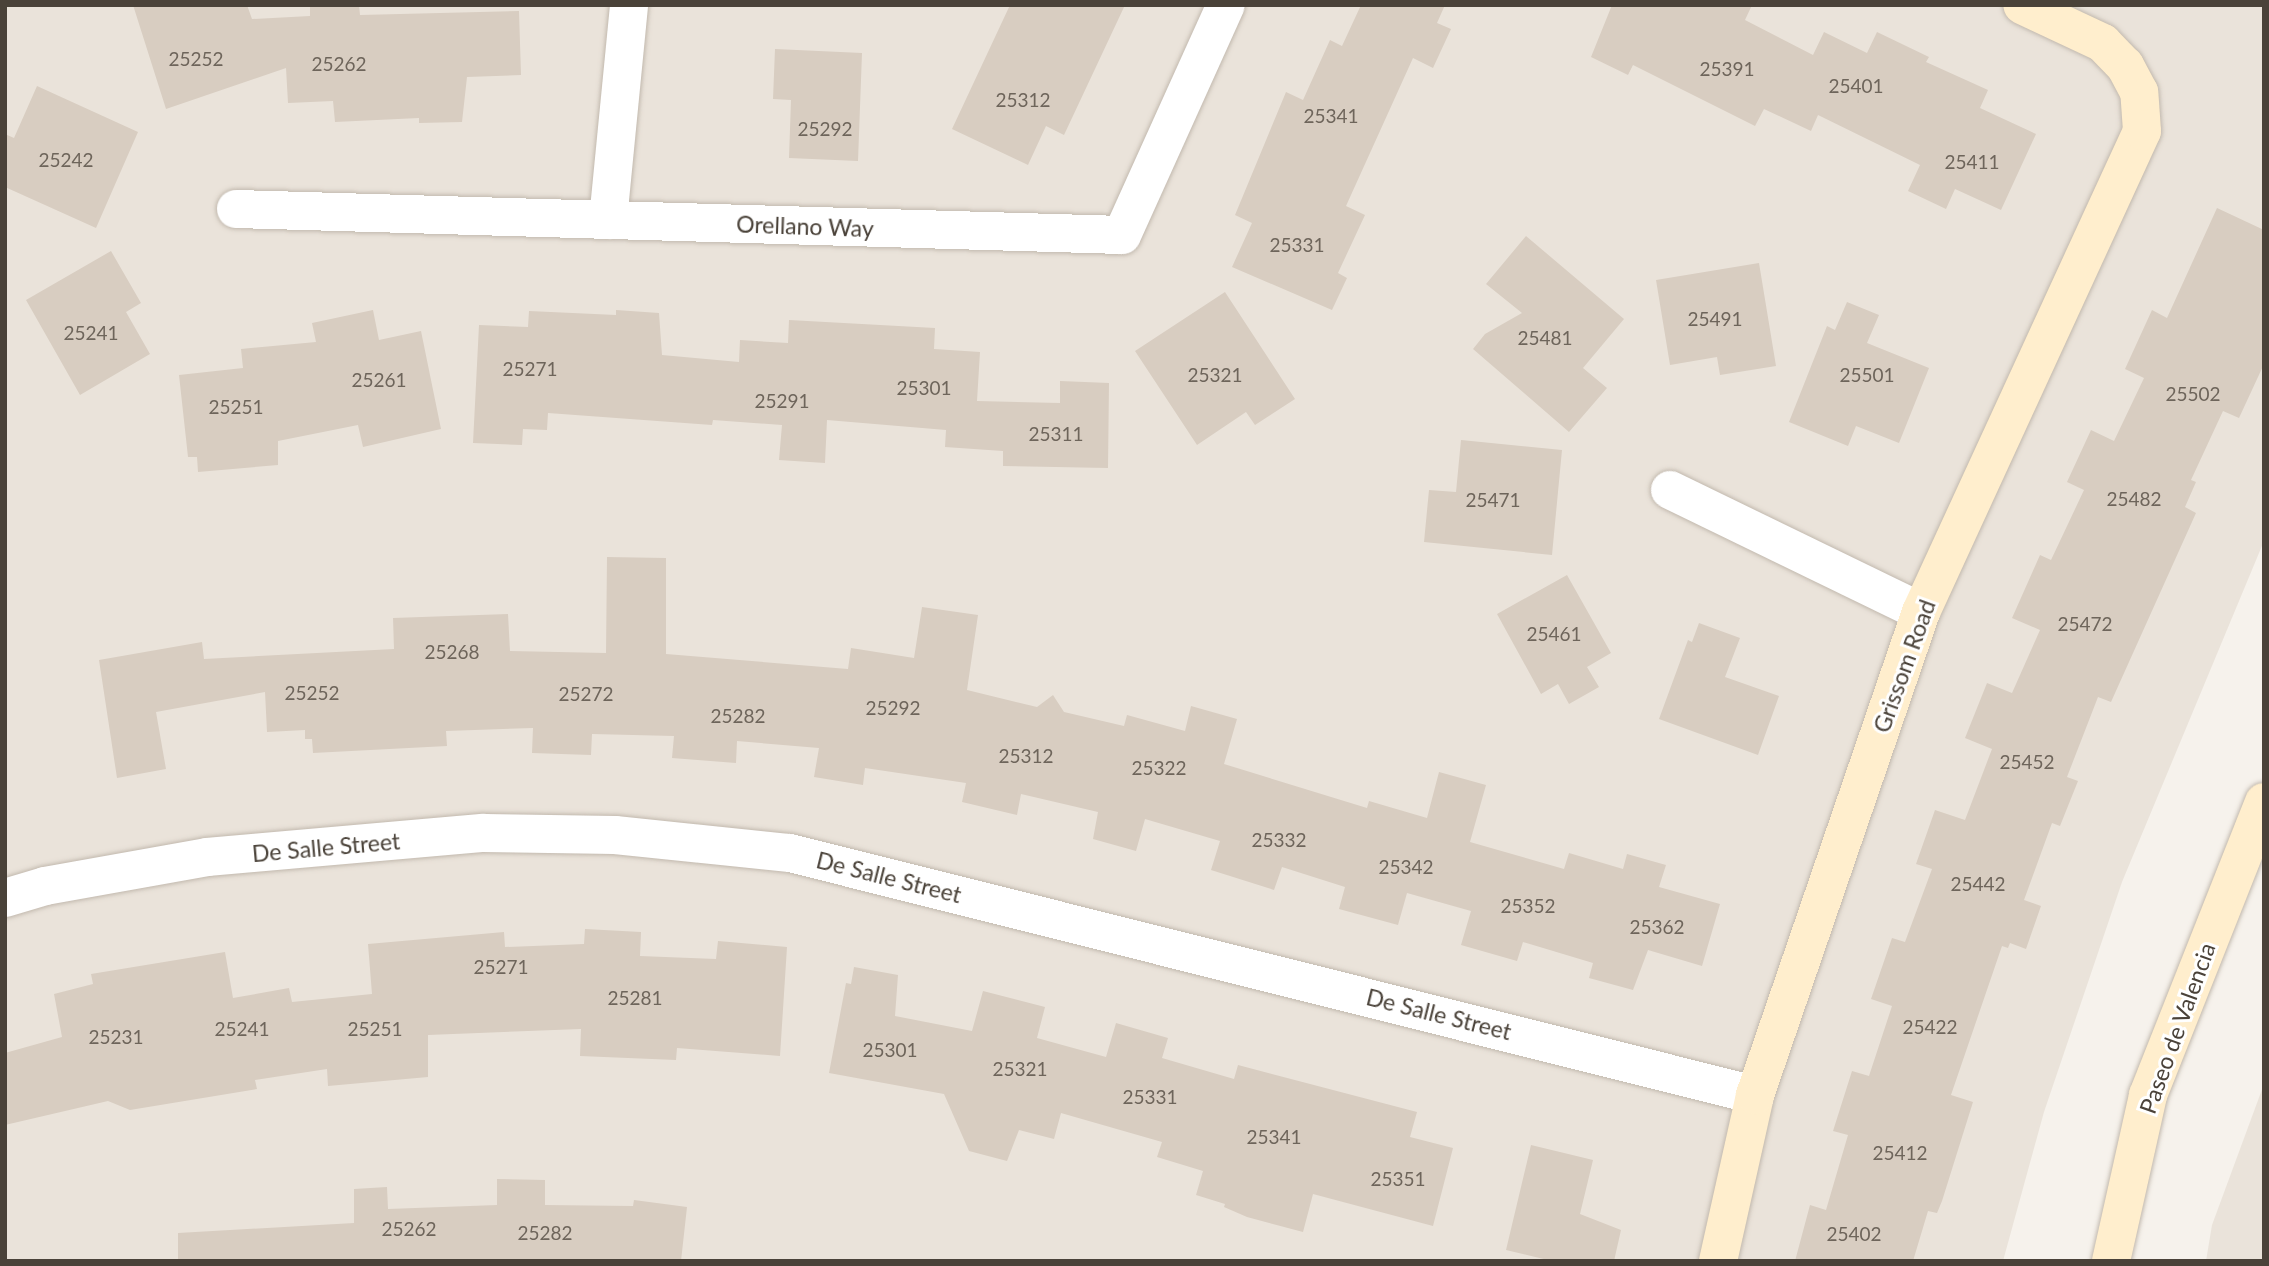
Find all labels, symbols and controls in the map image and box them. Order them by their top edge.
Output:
house number: 25252 [168,48,224,70]
house number: 25262 [311,53,367,75]
house number: 25391 [1699,58,1755,80]
house number: 25401 [1828,75,1884,97]
house number: 25312 [995,89,1051,111]
house number: 25341 [1303,105,1359,127]
house number: 25292 [797,118,853,140]
house number: 25242 [38,149,94,171]
house number: 25411 [1944,151,2000,173]
street label: Orellano Way [736,210,874,242]
house number: 25331 [1269,234,1325,256]
house number: 25491 [1687,308,1743,330]
house number: 25241 [63,322,119,344]
house number: 25481 [1517,327,1573,349]
house number: 25271 [502,358,558,380]
house number: 25321 [1187,364,1243,386]
house number: 25501 [1839,364,1895,386]
house number: 25261 [351,369,407,391]
house number: 25301 [896,377,952,399]
house number: 25502 [2165,383,2221,405]
house number: 25291 [754,390,810,412]
house number: 25251 [208,396,264,418]
house number: 25311 [1028,423,1084,445]
house number: 25482 [2106,488,2162,510]
house number: 25471 [1465,489,1521,511]
street label: Grissom Road [1867,596,1941,736]
house number: 25472 [2057,613,2113,635]
house number: 25461 [1526,623,1582,645]
house number: 25268 [424,641,480,663]
house number: 25252 [284,682,340,704]
house number: 25272 [558,683,614,705]
house number: 25292 [865,697,921,719]
house number: 25282 [710,705,766,727]
house number: 25312 [998,745,1054,767]
house number: 25452 [1999,751,2055,773]
house number: 25322 [1131,757,1187,779]
street label: De Salle Street [251,827,401,867]
house number: 25332 [1251,829,1307,851]
street label: De Salle Street [814,846,964,908]
house number: 25342 [1378,856,1434,878]
house number: 25442 [1950,873,2006,895]
house number: 25352 [1500,895,1556,917]
house number: 25362 [1629,916,1685,938]
street label: Paseo de Valencia [2133,938,2221,1118]
house number: 25271 [473,956,529,978]
street label: De Salle Street [1364,983,1514,1045]
house number: 25281 [607,987,663,1009]
house number: 25422 [1902,1016,1958,1038]
house number: 25241 [214,1018,270,1040]
house number: 25251 [347,1018,403,1040]
house number: 25231 [88,1026,144,1048]
house number: 25301 [862,1039,918,1061]
house number: 25321 [992,1058,1048,1080]
house number: 25331 [1122,1086,1178,1108]
house number: 25341 [1246,1126,1302,1148]
house number: 25412 [1872,1142,1928,1164]
house number: 25351 [1370,1168,1426,1190]
house number: 25262 [381,1218,437,1240]
house number: 25282 [517,1222,573,1244]
house number: 25402 [1826,1223,1882,1245]

